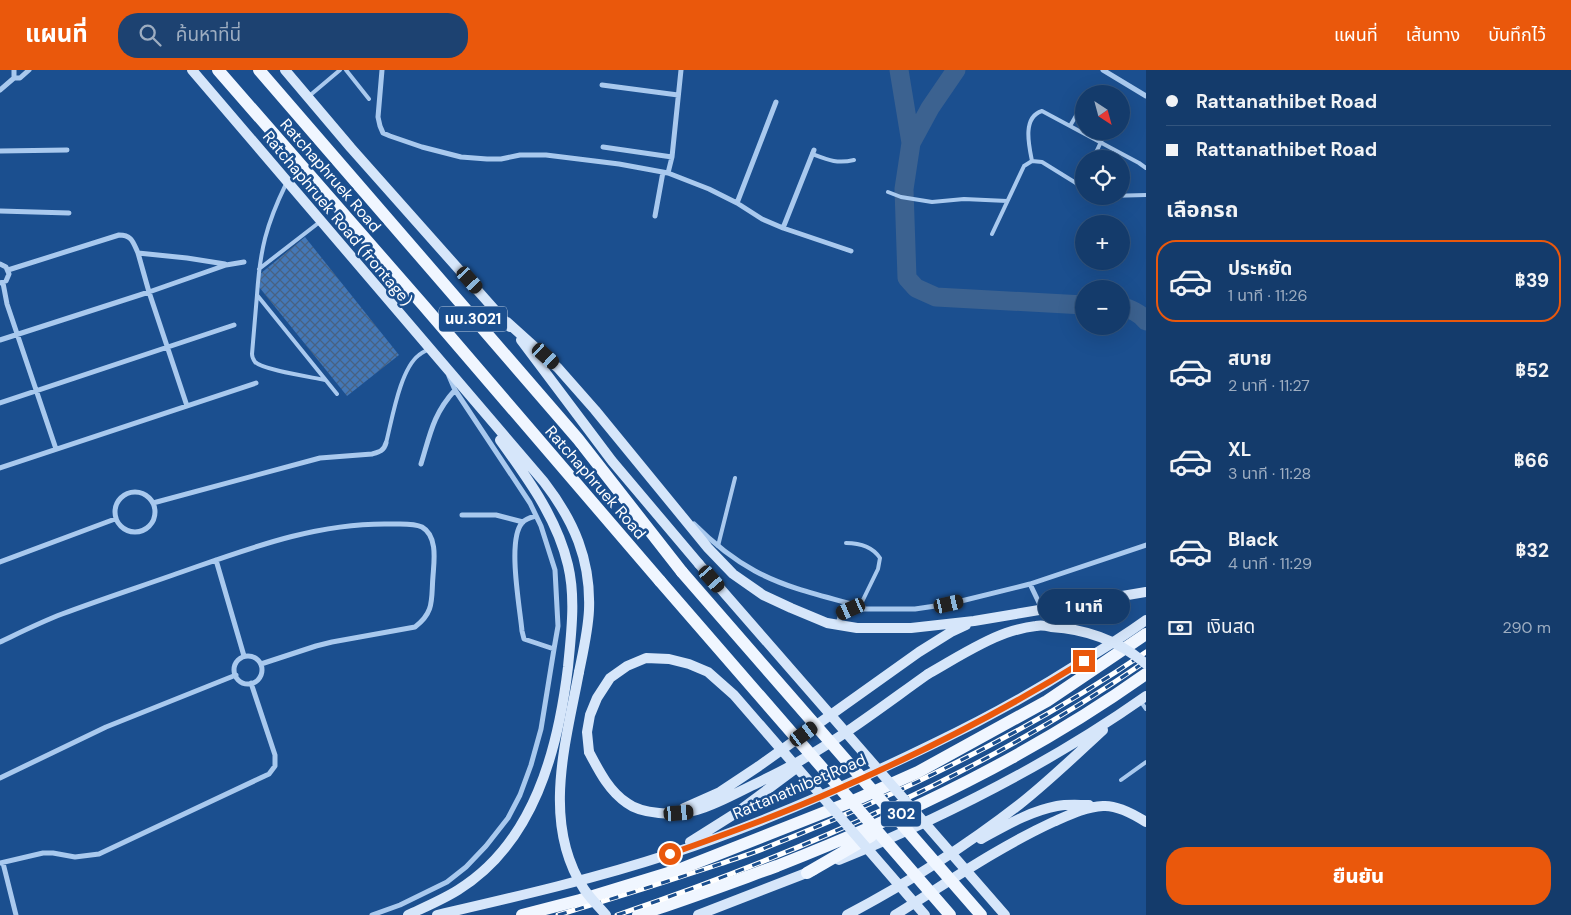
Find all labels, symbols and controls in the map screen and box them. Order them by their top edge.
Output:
search box [118,13,468,58]
text: แผนที่ [25,18,88,49]
icon: search [136,21,164,49]
text: ค้นหาที่นี่ [176,22,241,47]
text: แผนที่ [1334,23,1378,47]
text: เส้นทาง [1406,23,1460,47]
text: บันทึกไว้ [1488,23,1546,47]
north arrow [1075,85,1130,140]
map controls [1075,85,1130,335]
text: Rattanathibet Road [1196,89,1377,114]
street label: Ratchaphruek Road [276,114,386,236]
street label: Ratchaphruek Road (frontage) [258,126,417,310]
text: Rattanathibet Road [1196,137,1377,162]
button: locate [1075,150,1130,205]
text: เลือกรถ [1166,195,1239,224]
button: + [1075,215,1130,270]
text: ประหยัด [1228,256,1292,281]
icon: car [1168,259,1213,304]
car [454,264,485,296]
text: ฿39 [1515,268,1549,293]
button: − [1075,280,1130,335]
text: 1 นาที · 11:26 [1228,285,1307,306]
road number: นบ.3021 [439,306,507,332]
car [529,340,562,372]
text: สบาย [1228,346,1272,371]
icon: car [1168,349,1213,394]
text: ฿52 [1515,358,1549,383]
text: 2 นาที · 11:27 [1228,375,1310,396]
street label: Ratchaphruek Road [541,421,651,543]
text: XL [1228,437,1251,462]
icon: car [1168,439,1213,484]
text: ฿66 [1514,448,1549,473]
text: 3 นาที · 11:28 [1228,463,1311,484]
text: Black [1228,527,1279,552]
icon: car [1168,529,1213,574]
text: ฿32 [1515,538,1549,563]
text: 4 นาที · 11:29 [1228,553,1312,574]
car [696,563,727,595]
callout: 1 นาที [1038,588,1130,624]
car [932,593,965,615]
car [834,596,867,622]
text: 1 นาที [1065,596,1103,617]
icon: cash [1166,614,1194,642]
text: เงินสด [1206,614,1255,639]
text: 290 m [1502,617,1551,638]
route end [1073,650,1095,672]
car [787,719,820,749]
street label: Rattanathibet Road [729,749,869,824]
road number: 302 [881,802,921,826]
car [663,804,694,822]
route start [659,843,681,865]
button: ยืนยัน [1166,847,1551,905]

